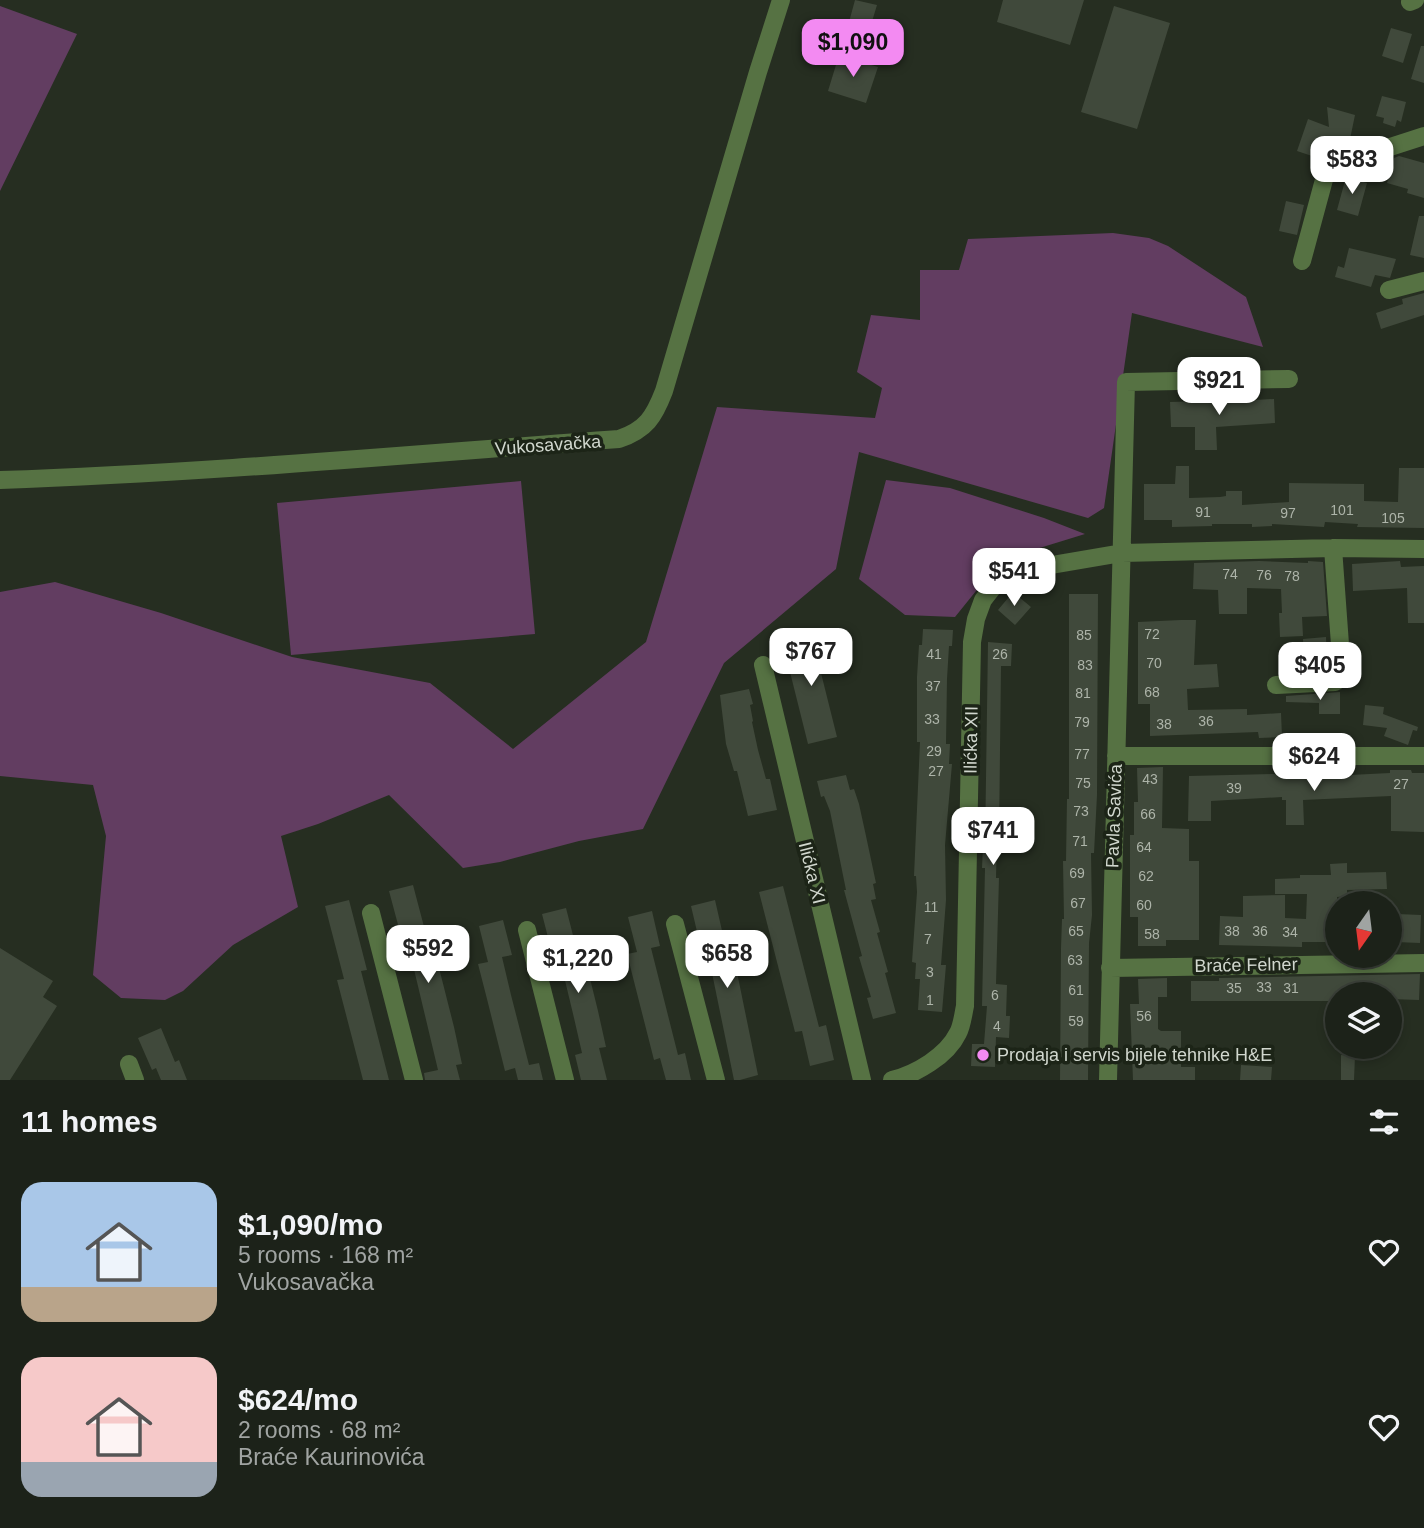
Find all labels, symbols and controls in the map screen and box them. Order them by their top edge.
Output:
pin: $1,090 [796,20,910,79]
text: $1,090 [818,29,888,55]
pin: $583 [1311,136,1393,196]
text: $583 [1326,146,1378,172]
pin: $921 [1178,358,1260,417]
text: $921 [1193,367,1245,393]
street label: Vukosavačka [494,431,603,459]
house number: 101 [1330,502,1354,518]
house number: 91 [1195,504,1211,520]
house number: 97 [1280,505,1296,521]
house number: 105 [1381,510,1405,526]
pin: $541 [973,548,1055,608]
text: $541 [988,558,1040,584]
house number: 74 [1222,566,1238,582]
house number: 76 [1256,567,1272,583]
house number: 78 [1284,568,1300,584]
house number: 72 [1144,626,1160,642]
house number: 85 [1076,627,1092,643]
pin: $767 [770,628,852,688]
text: $767 [785,638,837,664]
pin: $405 [1279,642,1361,702]
house number: 41 [926,646,942,662]
house number: 26 [992,646,1008,662]
text: $405 [1294,652,1346,678]
house number: 70 [1146,655,1162,671]
house number: 83 [1077,657,1093,673]
house number: 37 [925,678,941,694]
house number: 68 [1144,684,1160,700]
house number: 81 [1075,685,1091,701]
street label: Ilićka XII [960,706,982,774]
house number: 33 [924,711,940,727]
house number: 36 [1198,713,1214,729]
house number: 79 [1074,714,1090,730]
house number: 38 [1156,716,1172,732]
pin: $624 [1273,734,1355,793]
house number: 29 [926,743,942,759]
text: $624 [1288,743,1340,769]
house number: 77 [1074,746,1090,762]
house number: 27 [928,763,944,779]
street label: Pavla Savića [1102,763,1126,868]
house number: 43 [1142,771,1158,787]
house number: 75 [1075,775,1091,791]
house number: 27 [1393,776,1409,792]
house number: 39 [1226,780,1242,796]
house number: 73 [1073,803,1089,819]
house number: 66 [1140,806,1156,822]
pin: $741 [952,808,1034,867]
text: $741 [967,817,1019,843]
house number: 71 [1072,833,1088,849]
house number: 64 [1136,839,1152,855]
street label: Ilićka XI [795,840,829,906]
house number: 69 [1069,865,1085,881]
house number: 62 [1138,868,1154,884]
north arrow [1325,891,1402,968]
map controls [1325,891,1402,1059]
house number: 67 [1070,895,1086,911]
house number: 60 [1136,897,1152,913]
house number: 11 [924,899,938,915]
house number: 65 [1068,923,1084,939]
house number: 38 [1224,923,1240,939]
house number: 36 [1252,923,1268,939]
house number: 34 [1282,924,1298,940]
pin: $592 [387,926,469,985]
house number: 58 [1144,926,1160,942]
pin: $658 [686,930,768,990]
house number: 7 [924,931,932,947]
text: $592 [402,935,454,961]
pin: $1,220 [521,936,635,995]
text: $658 [701,940,753,966]
text: $1,220 [543,945,613,971]
house number: 63 [1067,952,1083,968]
street label: Braće Felner [1194,954,1298,976]
house number: 3 [926,964,934,980]
house number: 33 [1256,979,1272,995]
house number: 35 [1226,980,1242,996]
house number: 31 [1283,980,1299,996]
house number: 61 [1068,982,1084,998]
button: layers [1325,982,1402,1059]
house number: 6 [991,987,999,1003]
house number: 1 [926,992,934,1008]
house number: 56 [1136,1008,1152,1024]
house number: 59 [1068,1013,1084,1029]
house number: 4 [993,1018,1001,1034]
place label: Prodaja i servis bijele tehnike H&E [997,1045,1272,1065]
marker: Prodaja i servis bijele tehnike H&E [975,1047,991,1063]
icon: filters [1365,1103,1403,1141]
text: 11 homes [21,1105,158,1138]
text: $1,090/mo [238,1208,383,1241]
icon: home [77,1210,161,1294]
icon: heart [1365,1233,1403,1271]
text: 5 rooms · 168 m² [238,1242,413,1268]
text: Vukosavačka [238,1269,374,1295]
text: $624/mo [238,1383,358,1416]
icon: home [77,1385,161,1469]
icon: heart [1365,1408,1403,1446]
text: 2 rooms · 68 m² [238,1417,400,1443]
text: Braće Kaurinovića [238,1444,425,1470]

